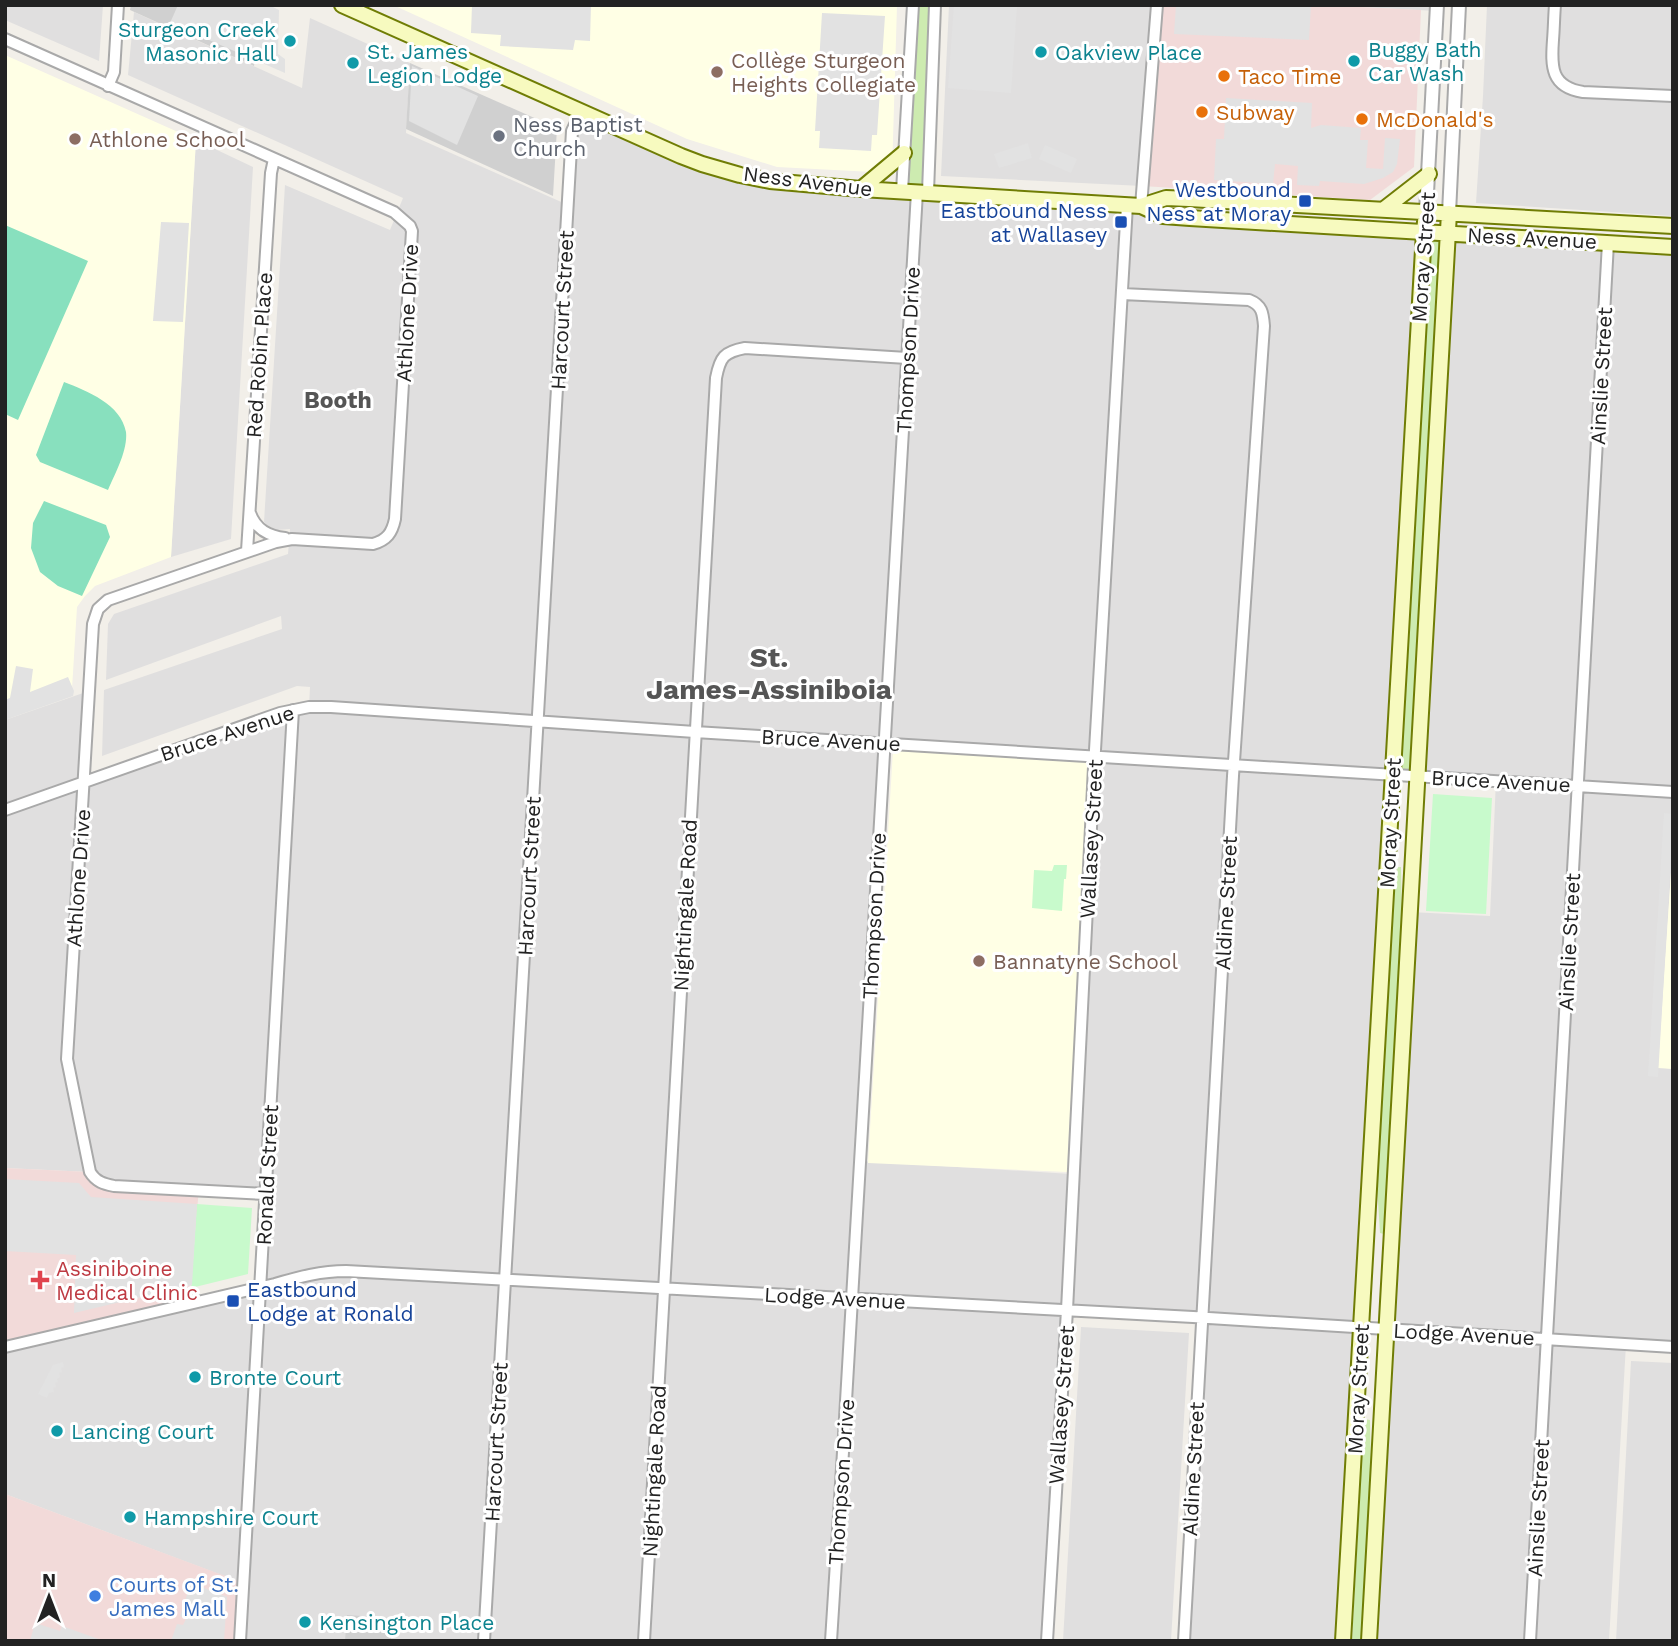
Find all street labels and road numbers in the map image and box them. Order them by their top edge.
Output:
street label: Ness Avenue [742,161,874,201]
street label: Moray Street [1406,191,1440,323]
street label: Ness Avenue [1466,222,1598,254]
street label: Harcourt Street [545,229,579,390]
street label: Athlone Drive [391,243,423,383]
street label: Thompson Drive [891,266,925,434]
street label: Red Robin Place [241,271,277,439]
street label: Ainslie Street [1585,306,1617,446]
street label: Bruce Avenue [157,700,297,766]
street label: Bruce Avenue [761,724,901,756]
street label: Moray Street [1374,757,1406,889]
street label: Wallasey Street [1074,759,1108,919]
street label: Bruce Avenue [1431,765,1571,797]
street label: Harcourt Street [512,795,546,956]
street label: Athlone Drive [61,808,95,948]
street label: Nightingale Road [668,818,702,992]
street label: Thompson Drive [857,832,891,1000]
street label: Aldine Street [1210,835,1242,971]
street label: Ainslie Street [1553,872,1585,1012]
street label: Ronald Street [251,1104,283,1246]
street label: Lodge Avenue [763,1282,907,1314]
street label: Lodge Avenue [1392,1318,1536,1350]
street label: Moray Street [1342,1323,1374,1455]
street label: Wallasey Street [1043,1324,1079,1485]
street label: Harcourt Street [479,1361,513,1522]
street label: Nightingale Road [637,1384,671,1558]
street label: Thompson Drive [823,1398,859,1566]
street label: Aldine Street [1177,1401,1209,1537]
street label: Ainslie Street [1522,1438,1554,1578]

